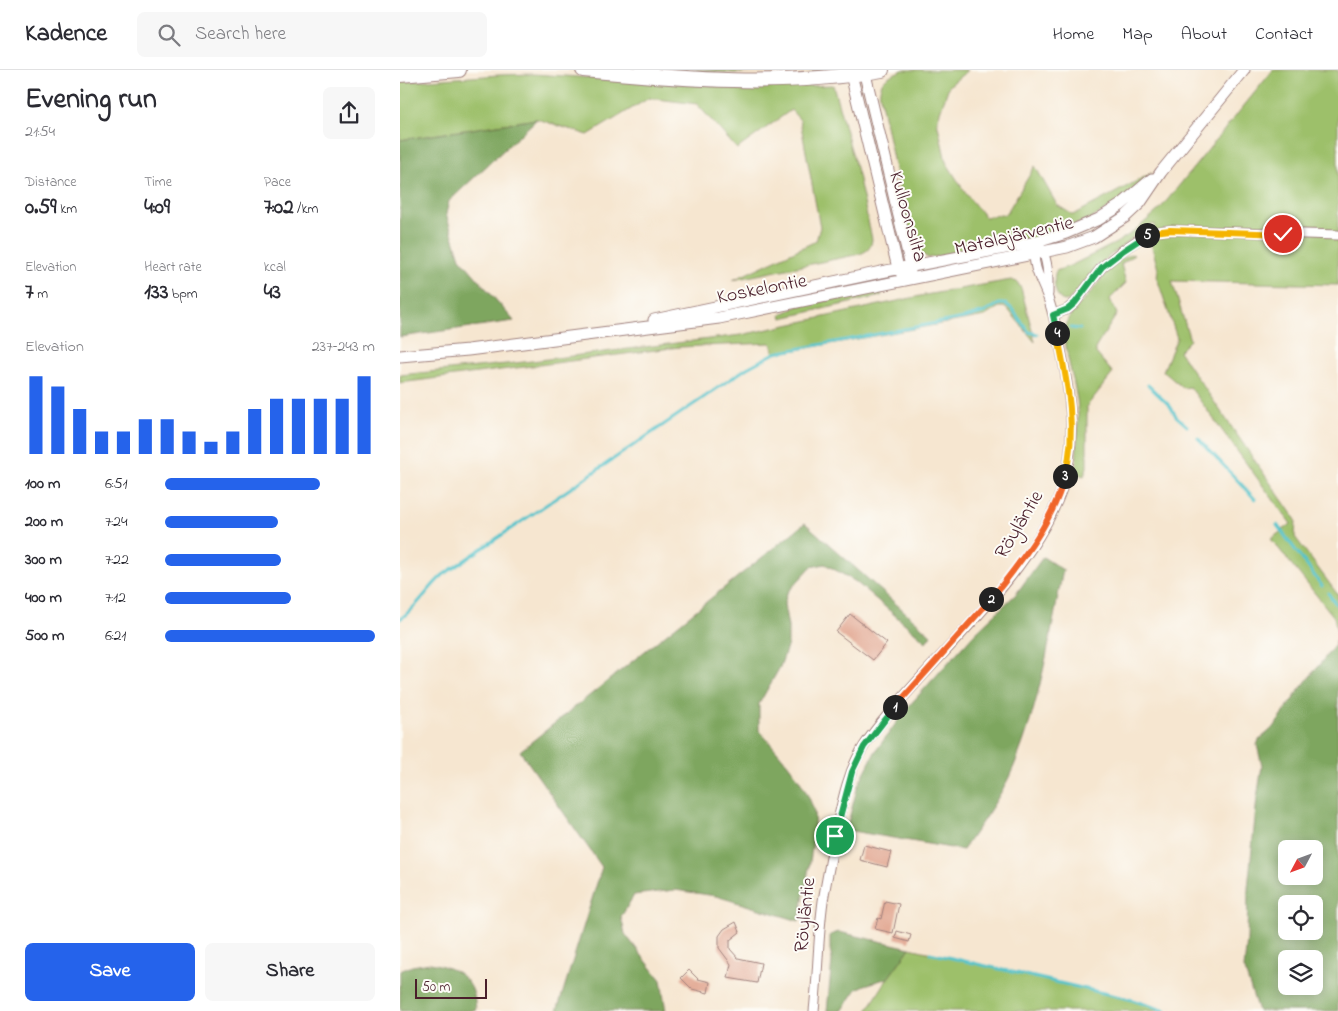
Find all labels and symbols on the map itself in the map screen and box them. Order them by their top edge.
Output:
street label: Kulloonsilta [880,168,934,266]
street label: Matalajärventie [952,209,1076,265]
pin [1262,213,1304,255]
pin: 5 [1134,222,1160,248]
street label: Koskelontie [715,267,809,313]
pin: 4 [1044,320,1070,346]
pin: 3 [1052,464,1078,488]
street label: Röyläntie [988,485,1052,565]
pin: 2 [978,586,1004,612]
pin: 1 [882,694,908,720]
pin [814,815,856,857]
north arrow [1278,840,1322,885]
street label: Röyläntie [788,876,824,954]
scale bar [415,976,488,999]

